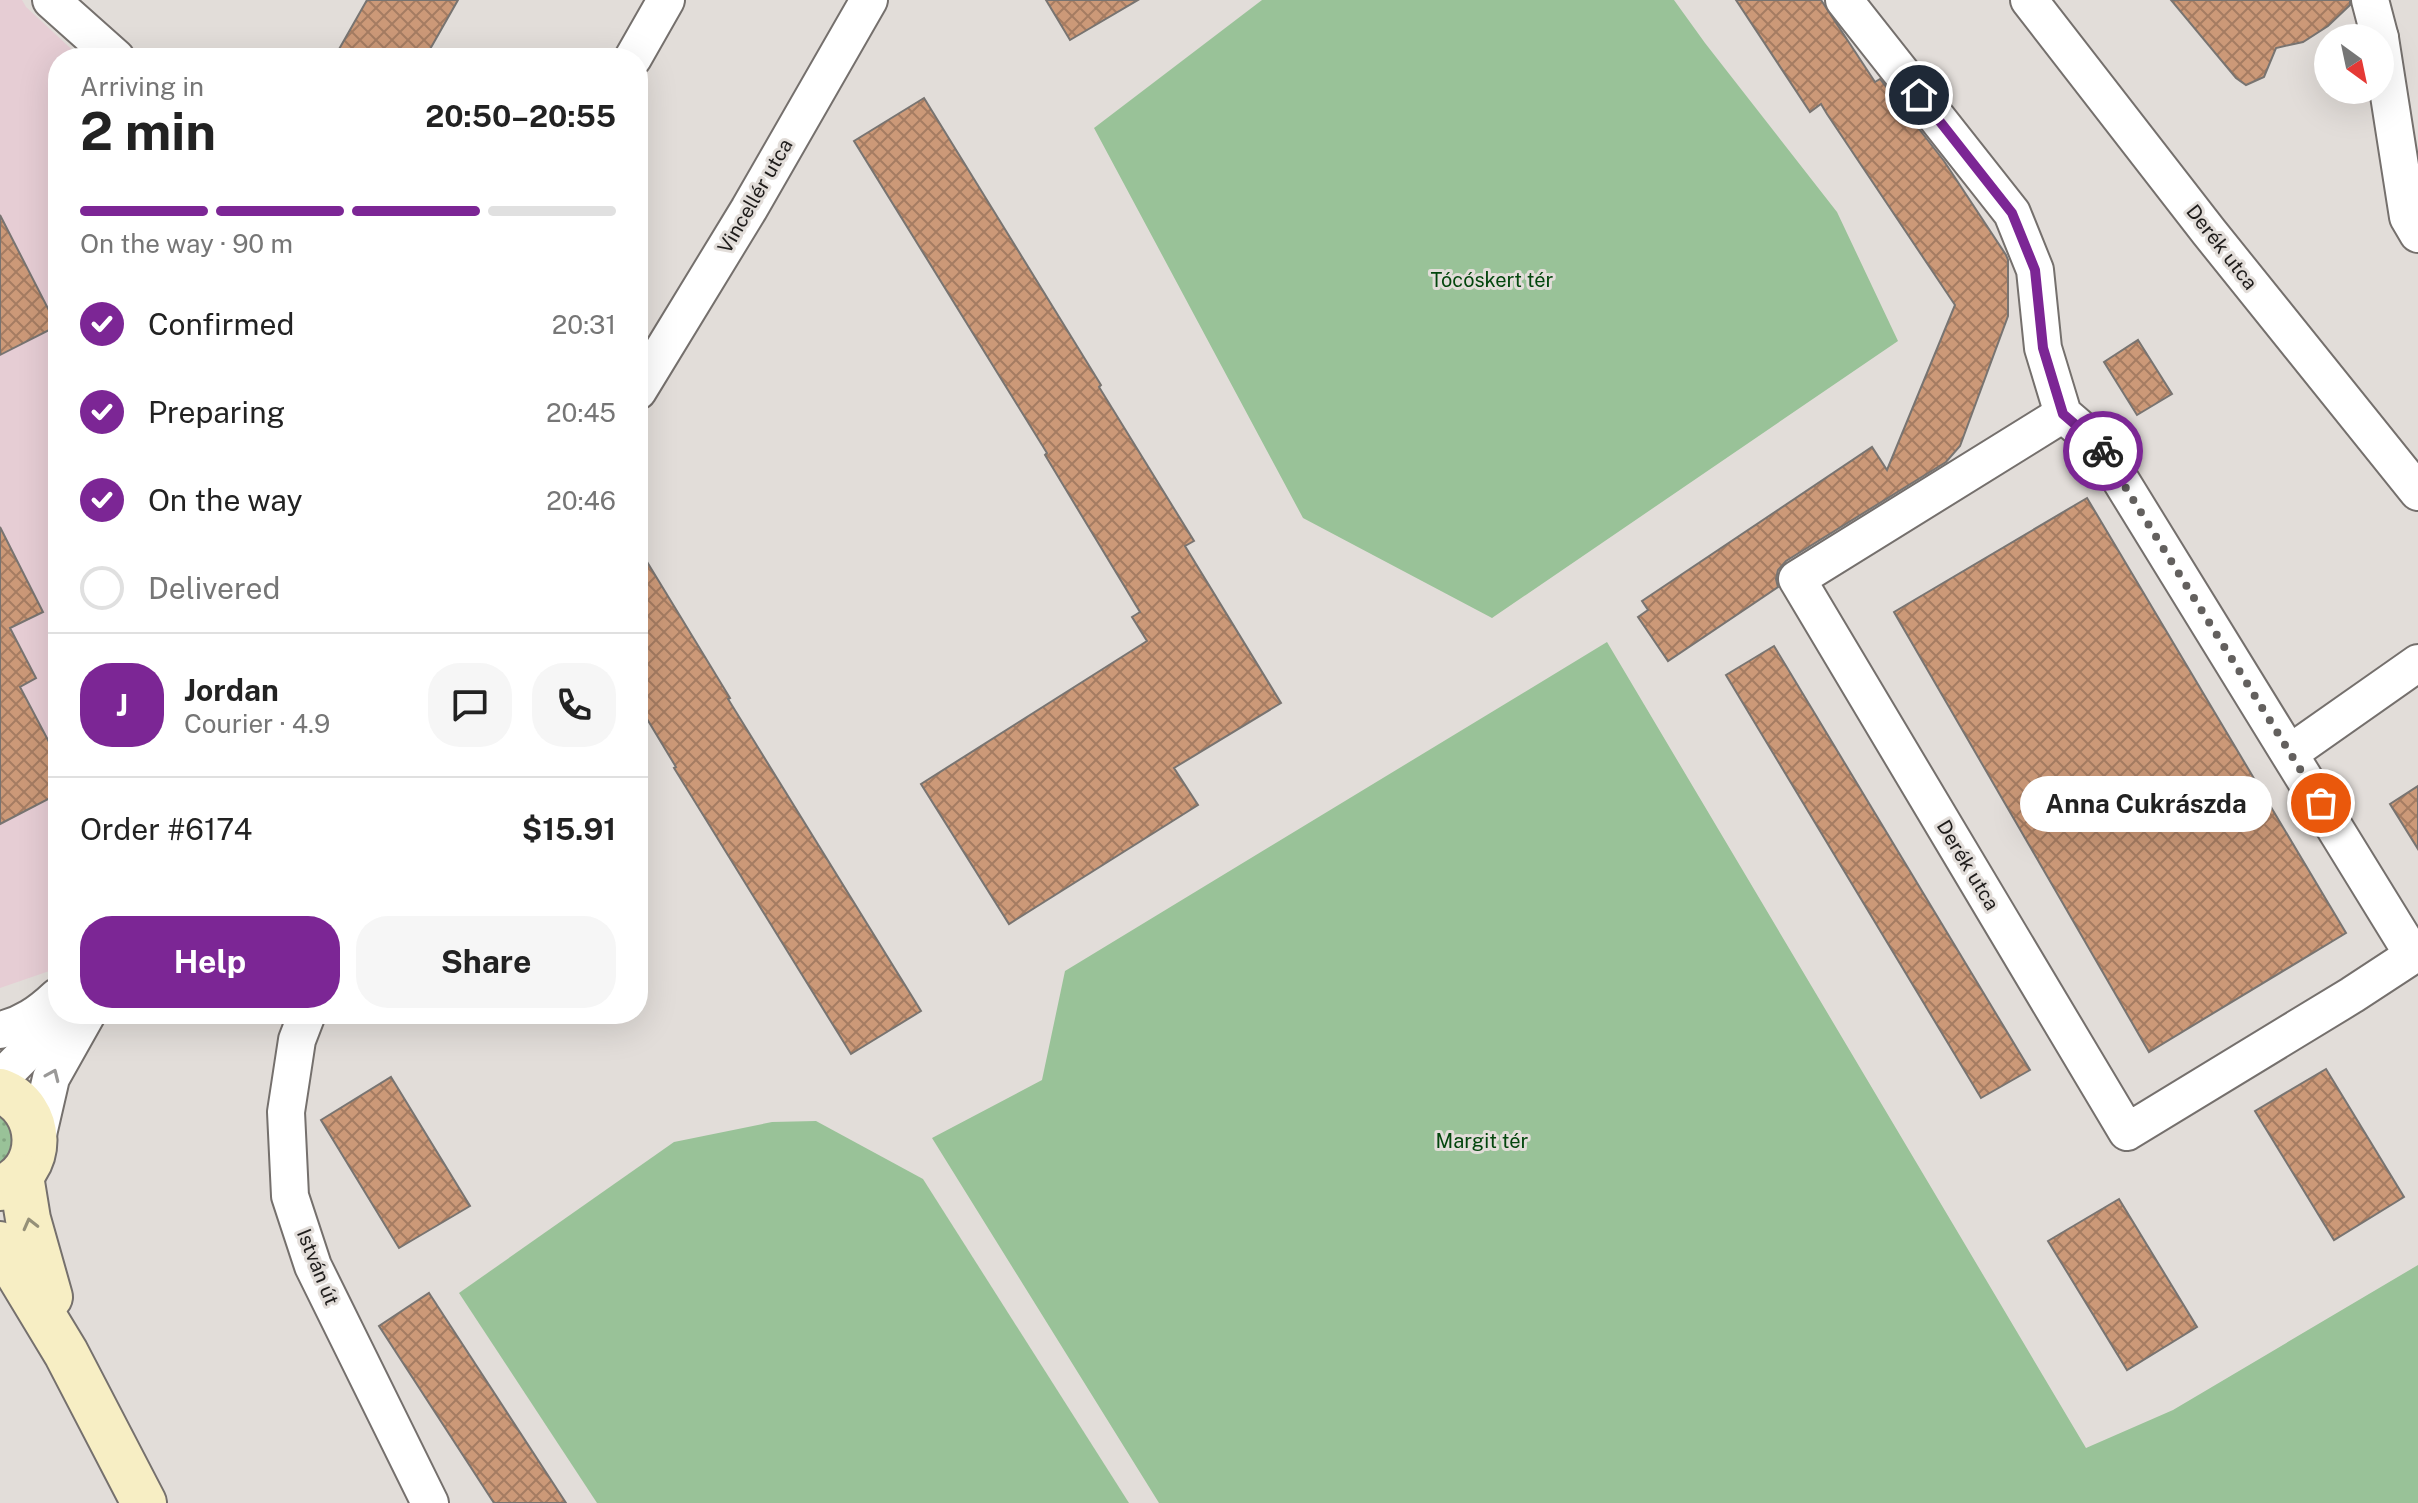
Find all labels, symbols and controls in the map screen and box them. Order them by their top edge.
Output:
north arrow [2314,24,2394,104]
map controls [2314,24,2394,104]
pin [1885,61,1953,129]
text: Arriving in [80,71,204,102]
icon: home [1897,73,1941,117]
text: 20:50–20:55 [425,98,616,134]
text: 2 min [80,101,216,162]
street label: Vincellér utca [712,134,798,258]
street label: Derék utca [2181,200,2263,294]
text: On the way · 90 m [80,228,293,259]
park label: Tócóskert tér [1431,268,1554,292]
icon: check [80,302,124,346]
text: Confirmed [148,306,294,342]
text: 20:31 [552,309,616,340]
icon: check [80,390,124,434]
text: Preparing [148,394,285,430]
text: 20:45 [546,397,616,428]
courier [2063,411,2143,491]
icon: bike [2081,429,2125,473]
icon: check [80,478,124,522]
text: On the way [148,482,302,518]
text: 20:46 [546,485,616,516]
text: Delivered [148,570,280,606]
button: chat [428,663,512,747]
button: phone [532,663,616,747]
text: Jordan [184,672,279,708]
text: J [116,687,128,723]
text: Courier · 4.9 [184,708,330,739]
pin [2287,769,2355,837]
callout: Anna Cukrászda [2021,775,2273,831]
icon: bag [2299,781,2343,825]
text: Anna Cukrászda [2045,788,2247,819]
text: Order #6174 [80,811,252,847]
text: $15.91 [522,811,616,847]
street label: Derék utca [1932,815,2004,915]
button: Help [80,916,340,1008]
button: Share [356,916,616,1008]
one-way arrow [43,1069,59,1084]
park label: Margit tér [1436,1129,1529,1153]
one-way arrow [22,1218,39,1232]
street label: István út [292,1225,344,1309]

